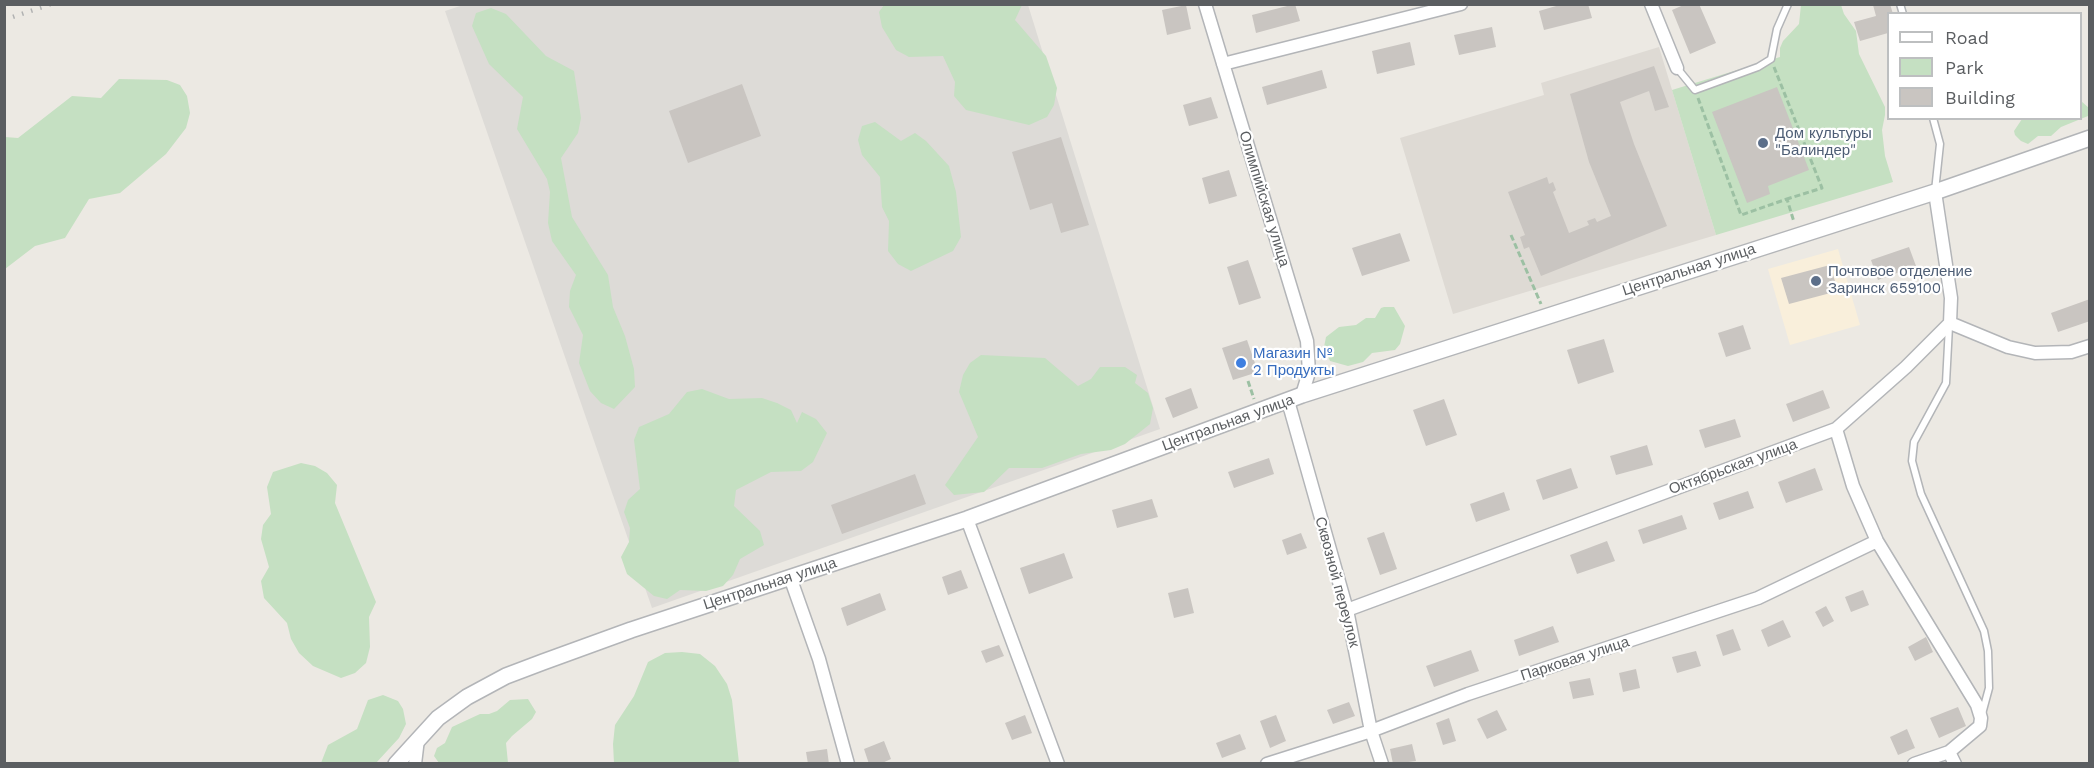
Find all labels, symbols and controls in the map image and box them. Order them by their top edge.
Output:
legend [1887,12,2082,120]
text: Road [1945,27,1989,48]
text: Park [1945,57,1984,78]
text: Building [1945,87,2015,108]
place label: Дом культуры "Балиндер" [1775,125,1872,160]
street label: Олимпийская улица [1235,129,1293,269]
marker: Дом культуры "Балиндер" [1756,136,1770,150]
street label: Центральная улица [1620,240,1758,300]
place label: Почтовое отделение Заринск 659100 [1828,263,1972,298]
marker: Почтовое отделение Заринск 659100 [1809,274,1823,288]
place label: Магазин № 2 Продукты [1253,345,1335,380]
marker: Магазин № 2 Продукты [1234,356,1248,370]
street label: Центральная улица [1160,391,1296,455]
street label: Октябрьская улица [1666,435,1800,499]
street label: Сквозной переулок [1311,515,1363,649]
street label: Центральная улица [701,554,839,614]
street label: Парковая улица [1518,633,1632,685]

